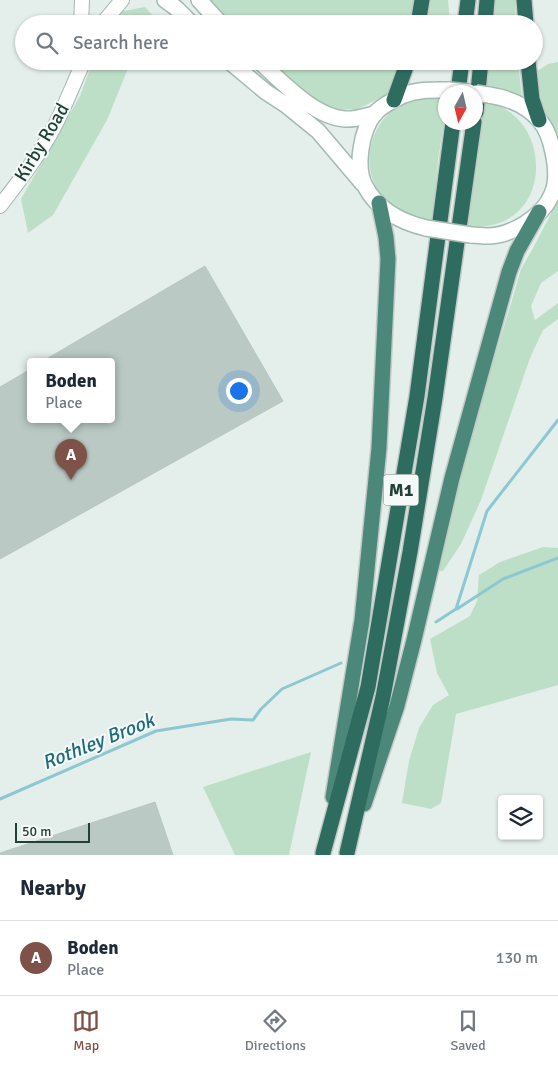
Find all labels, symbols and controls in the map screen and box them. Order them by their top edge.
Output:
search box [15,15,543,70]
icon: search [33,29,61,57]
text: Search here [73,31,169,55]
north arrow [438,85,483,130]
street label: Kirby Road [9,99,75,186]
popup [27,358,115,423]
text: Boden [45,369,97,393]
your location [226,378,252,404]
text: Place [45,393,82,413]
pin: A [55,439,87,480]
road number: M1 [384,474,418,506]
water label: Rothley Brook [38,707,160,775]
map controls [498,795,543,840]
button: layers [498,795,543,840]
scale bar [15,820,90,843]
text: 50 m [22,823,51,840]
text: Nearby [20,875,86,901]
text: Boden [67,936,119,960]
text: A [31,948,41,968]
text: 130 m [496,948,538,968]
text: Place [67,960,104,980]
tab: Map [72,1007,100,1054]
tab: Directions [245,1007,306,1054]
tab: Saved [450,1007,486,1054]

